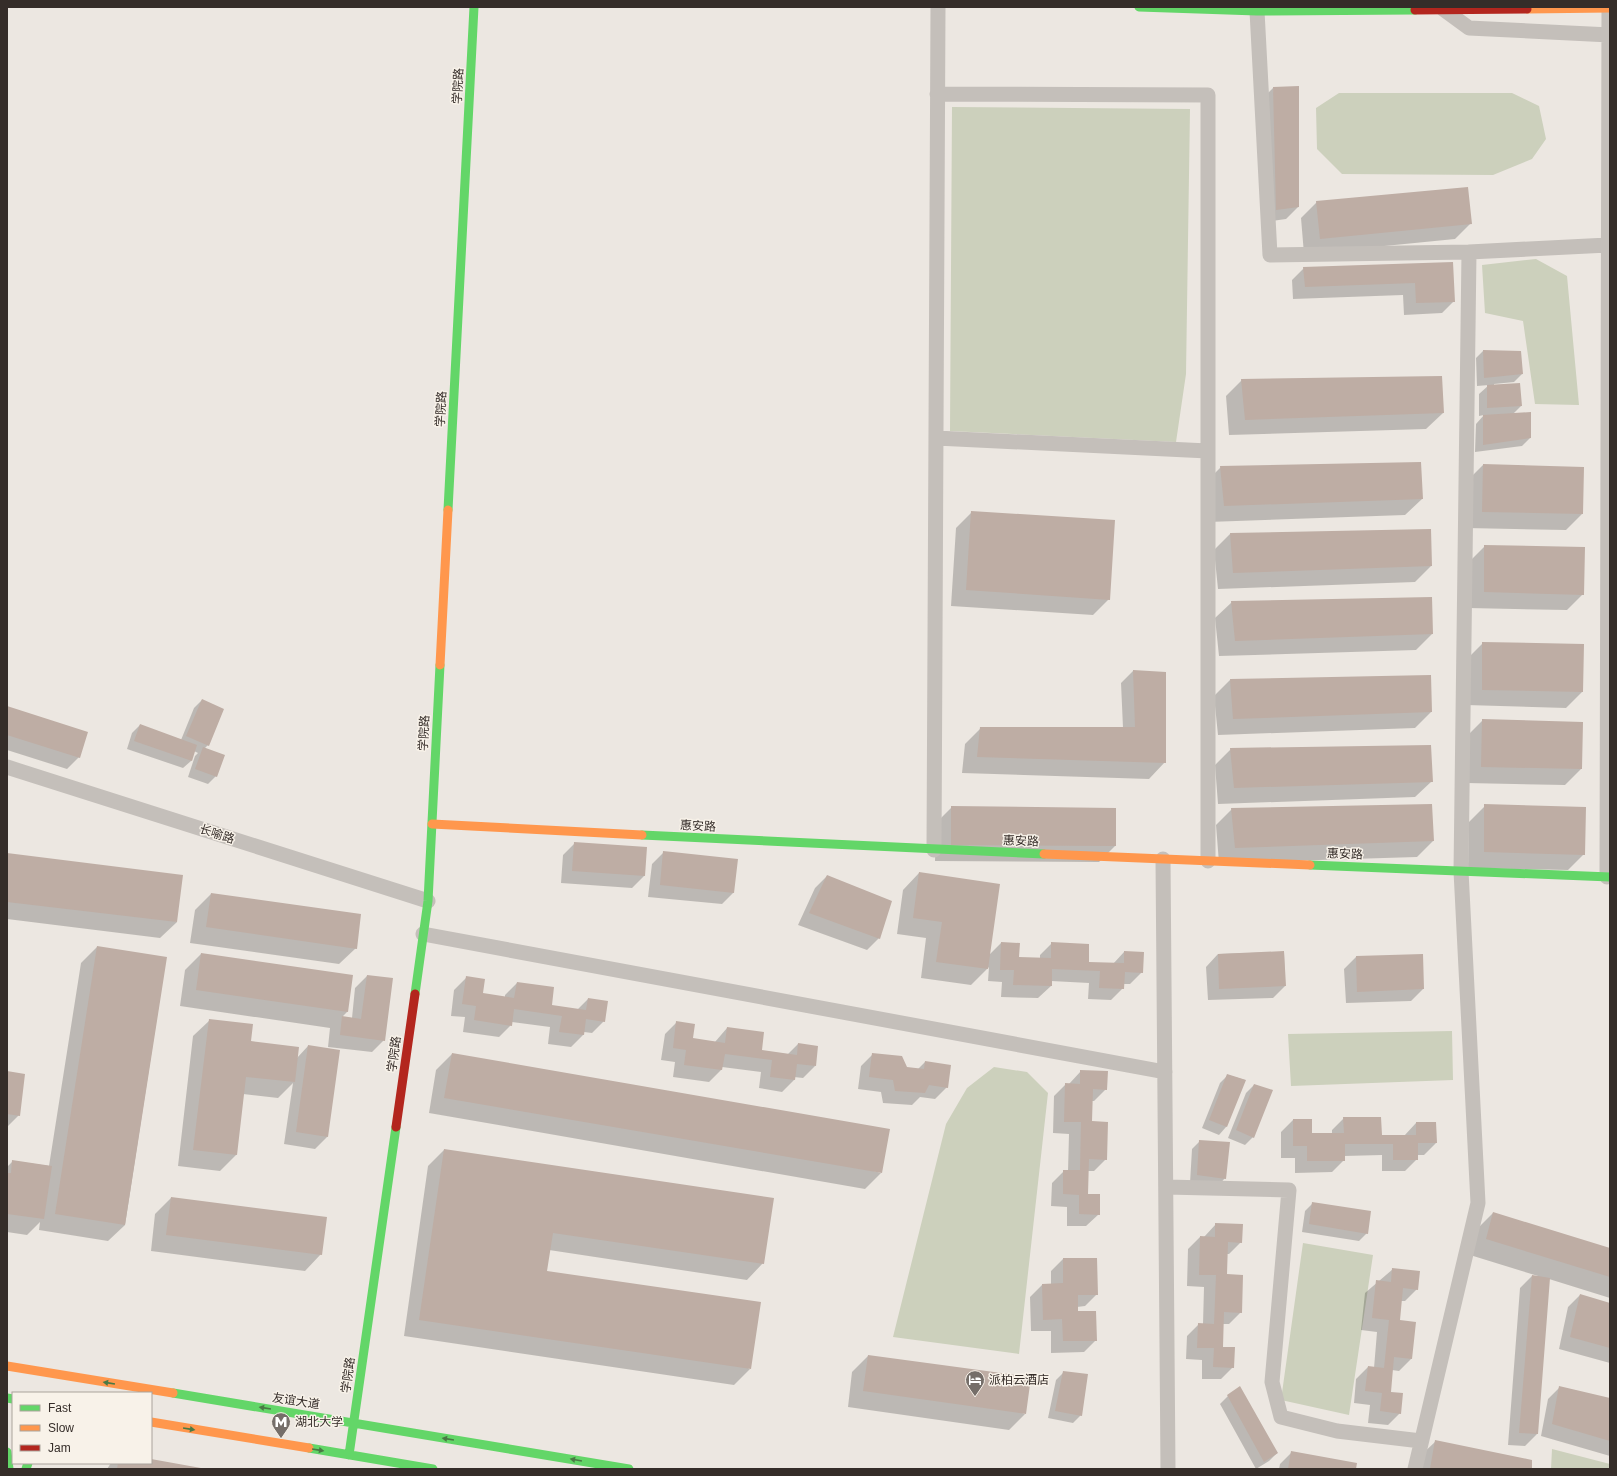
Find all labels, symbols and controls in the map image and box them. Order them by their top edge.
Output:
street label: 学院路 [450,68,466,104]
street label: 学院路 [433,391,449,427]
street label: 学院路 [416,715,432,751]
street label: 惠安路 [680,818,716,834]
street label: 长喻路 [198,822,236,846]
street label: 惠安路 [1003,833,1039,849]
street label: 惠安路 [1327,846,1363,862]
street label: 学院路 [385,1035,403,1073]
street label: 学院路 [339,1356,357,1394]
hotel icon: 派柏云酒店 [964,1369,986,1397]
place label: 派柏云酒店 [989,1373,1049,1387]
one-way arrow [103,1380,115,1386]
street label: 友谊大道 [271,1390,321,1412]
legend [12,1392,152,1464]
text: Fast [48,1401,72,1415]
one-way arrow [259,1405,271,1411]
metro station icon: 湖北大学 [270,1411,292,1439]
place label: 湖北大学 [295,1415,343,1429]
text: Slow [48,1421,74,1435]
one-way arrow [183,1426,196,1432]
one-way arrow [442,1435,454,1441]
text: Jam [48,1441,71,1455]
one-way arrow [312,1447,324,1453]
one-way arrow [570,1457,583,1463]

